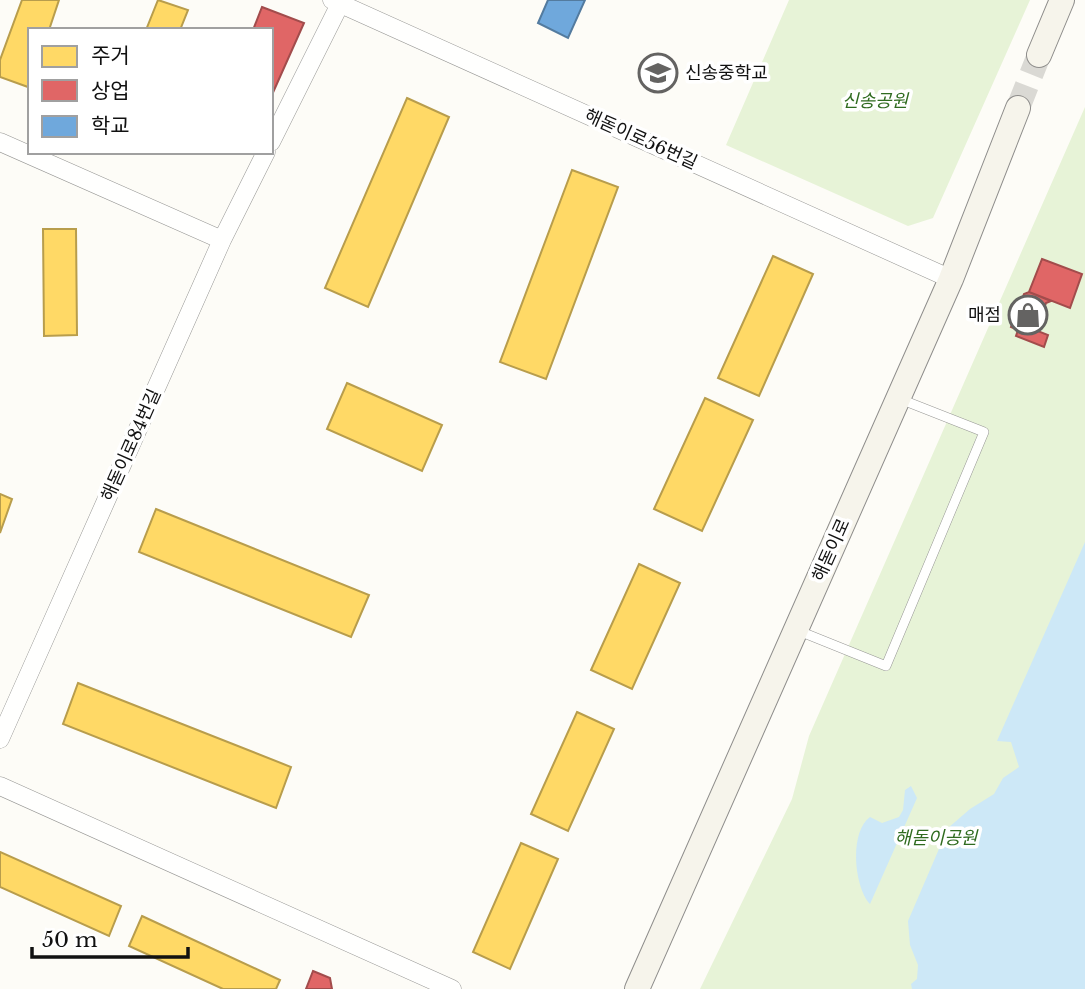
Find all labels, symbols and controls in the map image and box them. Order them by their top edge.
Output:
legend [28,28,273,154]
text: 주거 [91,43,130,69]
school or university icon: 신송중학교 [637,52,679,94]
place label: 신송중학교 [685,62,768,84]
text: 상업 [91,78,130,104]
park label: 신송공원 [842,90,910,112]
street label: 해돋이로56번길 [581,104,701,174]
text: 학교 [91,113,130,139]
shop icon: 매점 [1007,294,1049,336]
place label: 매점 [968,304,1001,326]
street label: 해돋이로84번길 [96,385,166,505]
street label: 해돋이로 [807,515,855,585]
park label: 해돋이공원 [895,827,979,849]
scale bar [32,916,187,960]
text: 50 m [42,927,98,953]

